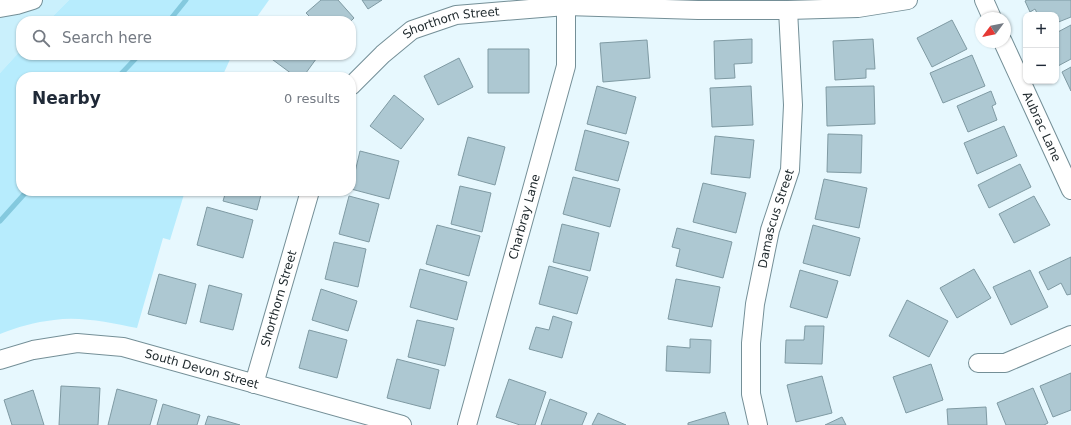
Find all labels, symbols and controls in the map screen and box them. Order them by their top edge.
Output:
street label: Shorthorn Street [400,4,500,42]
north arrow [975,12,1011,48]
map controls [1023,12,1059,84]
button: + [1023,12,1059,48]
search box [16,16,356,60]
icon: search [30,27,52,49]
text: Search here [62,29,152,47]
button: − [1023,48,1059,84]
text: Nearby [32,88,101,108]
street label: Aubrac Lane [1020,89,1064,164]
text: 0 results [284,91,340,106]
street label: Damascus Street [755,167,797,269]
street label: Charbray Lane [506,172,543,261]
street label: Shorthorn Street [258,248,300,348]
street label: South Devon Street [143,346,261,392]

